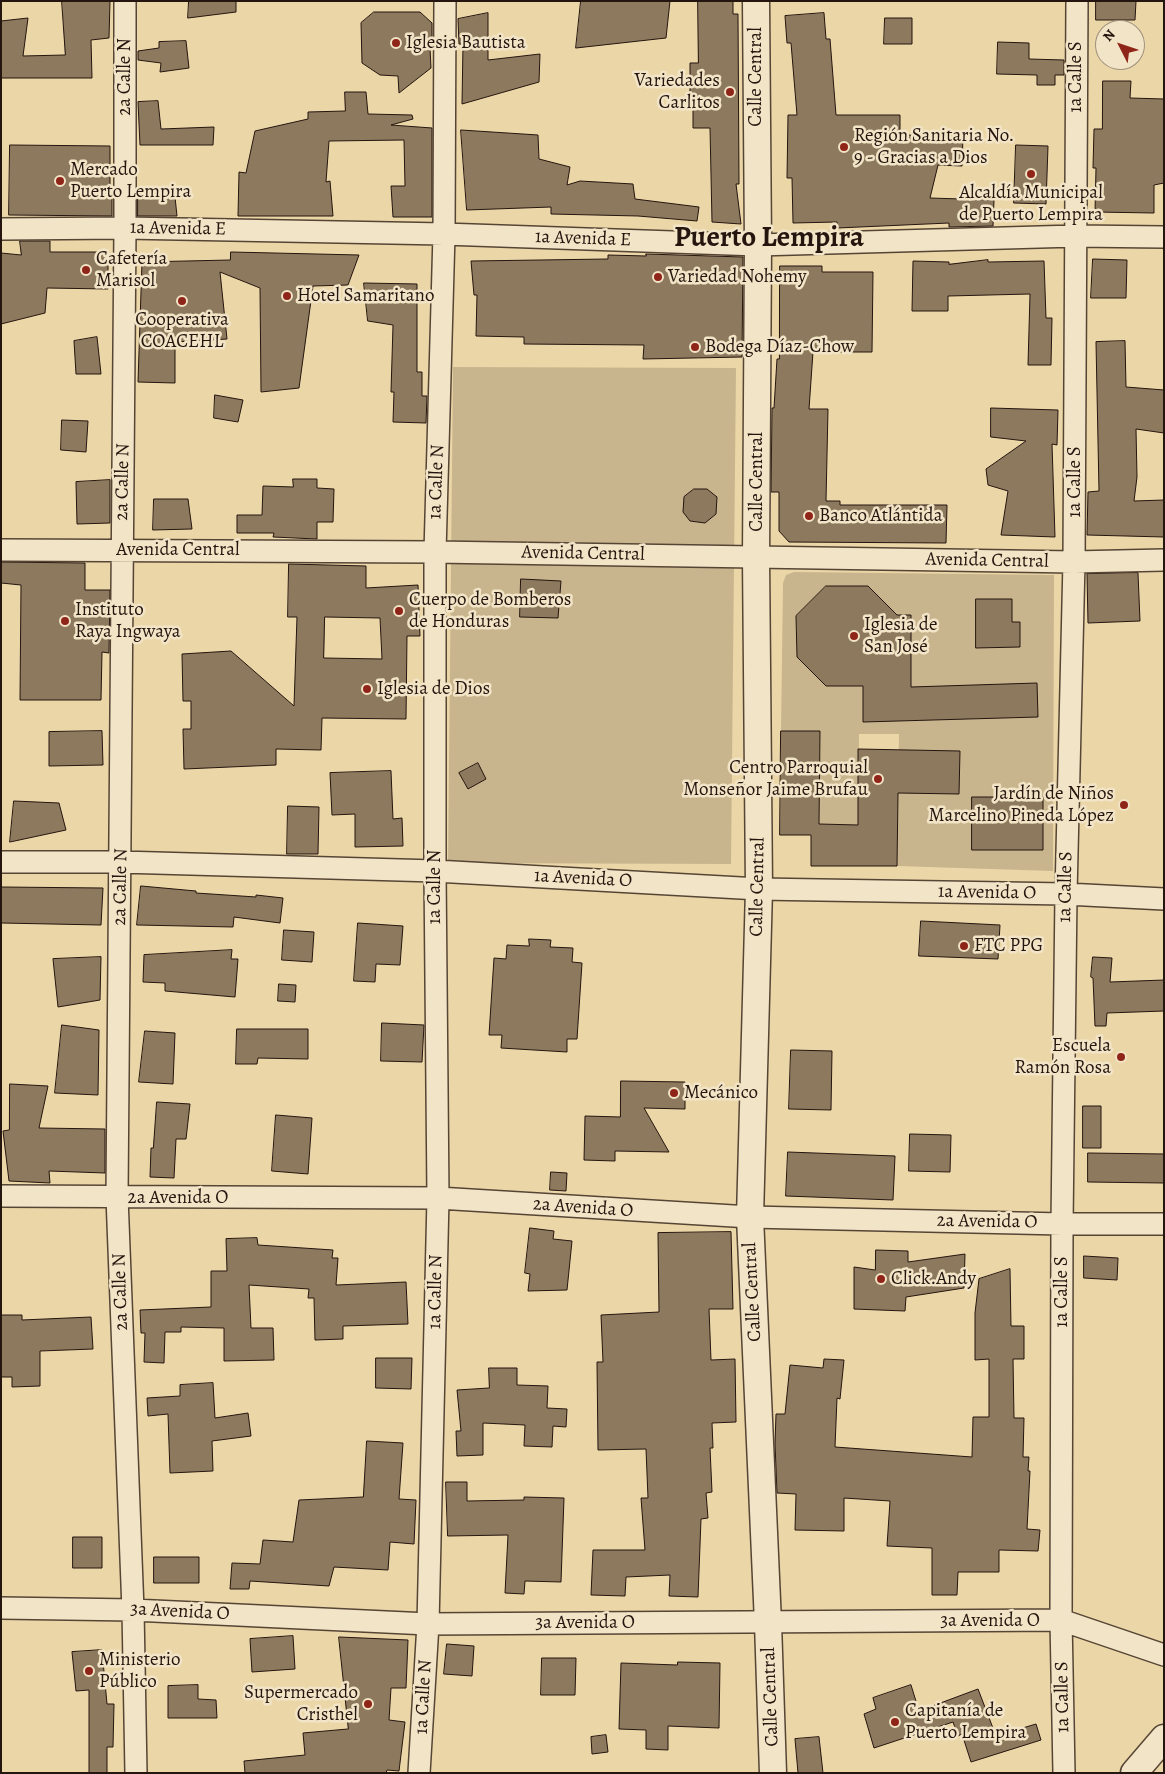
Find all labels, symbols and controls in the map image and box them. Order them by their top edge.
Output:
north arrow [1095,20,1145,70]
text: N [1099,25,1120,46]
street label: Calle Central [745,27,767,127]
place label: Iglesia Bautista [406,32,526,54]
marker: Iglesia Bautista [390,37,402,49]
street label: 2a Calle N [114,38,136,116]
street label: 1a Calle S [1065,41,1087,113]
place label: Variedades Carlitos [635,70,720,114]
marker: Variedades Carlitos [724,86,736,98]
place label: Región Sanitaria No. 9 - Gracias a Dios [854,125,1014,169]
marker: Región Sanitaria No. 9 - Gracias a Dios [838,141,850,153]
place label: Mercado Puerto Lempira [70,159,191,203]
marker: Alcaldía Municipal de Puerto Lempira [1025,168,1037,180]
marker: Mercado Puerto Lempira [54,175,66,187]
place label: Alcaldía Municipal de Puerto Lempira [959,182,1103,226]
street label: 1a Avenida E [130,217,226,241]
district label: Puerto Lempira [674,222,864,256]
street label: 1a Avenida E [534,226,632,252]
place label: Cafetería Marisol [96,248,167,292]
marker: Cafetería Marisol [80,264,92,276]
place label: Variedad Nohemy [668,266,806,288]
marker: Variedad Nohemy [652,271,664,283]
place label: Hotel Samaritano [297,285,434,307]
marker: Hotel Samaritano [281,290,293,302]
marker: Cooperativa COACEHL [176,295,188,307]
place label: Cooperativa COACEHL [135,309,229,353]
place label: Bodega Díaz-Chow [705,336,854,358]
marker: Bodega Díaz-Chow [689,341,701,353]
street label: Calle Central [746,432,768,532]
street label: 2a Calle N [111,443,135,521]
street label: 1a Calle N [424,444,450,520]
street label: 1a Calle S [1064,446,1086,518]
place label: Banco Atlántida [819,505,943,527]
marker: Banco Atlántida [803,510,815,522]
street label: Avenida Central [116,539,240,561]
street label: Avenida Central [521,542,645,566]
street label: Avenida Central [925,549,1049,573]
place label: Cuerpo de Bomberos de Honduras [409,589,571,633]
place label: Instituto Raya Ingwaya [75,599,181,643]
marker: Cuerpo de Bomberos de Honduras [393,605,405,617]
place label: Iglesia de San José [864,614,937,658]
marker: Instituto Raya Ingwaya [59,615,71,627]
marker: Iglesia de San José [848,630,860,642]
place label: Iglesia de Dios [377,678,490,700]
marker: Iglesia de Dios [361,683,373,695]
place label: Centro Parroquial Monseñor Jaime Brufau [683,757,868,801]
marker: Centro Parroquial Monseñor Jaime Brufau [872,773,884,785]
place label: Jardín de Niños Marcelino Pineda López [928,783,1114,827]
marker: Jardín de Niños Marcelino Pineda López [1118,799,1130,811]
street label: Calle Central [746,837,770,937]
street label: 2a Calle N [109,848,133,926]
street label: 1a Calle N [424,849,446,925]
street label: 1a Calle S [1054,851,1078,923]
street label: 1a Avenida O [533,865,633,893]
street label: 1a Avenida O [938,881,1036,905]
place label: FTC PPG [974,935,1043,957]
marker: FTC PPG [958,940,970,952]
place label: Escuela Ramón Rosa [1014,1035,1111,1079]
marker: Escuela Ramón Rosa [1115,1051,1127,1063]
place label: Mecánico [684,1082,758,1104]
marker: Mecánico [668,1087,680,1099]
street label: 2a Avenida O [128,1187,228,1209]
street label: 2a Avenida O [532,1193,634,1223]
street label: 2a Avenida O [936,1210,1038,1234]
street label: Calle Central [739,1242,767,1342]
street label: 2a Calle N [108,1253,134,1331]
street label: 1a Calle N [424,1254,448,1330]
street label: 1a Calle S [1051,1256,1073,1328]
place label: Click.Andy [891,1268,976,1290]
marker: Click.Andy [875,1273,887,1285]
street label: 3a Avenida O [130,1598,230,1626]
street label: 3a Avenida O [940,1610,1040,1632]
street label: 3a Avenida O [535,1612,635,1634]
street label: Calle Central [758,1647,784,1747]
place label: Ministerio Público [99,1649,181,1693]
street label: 1a Calle N [411,1659,437,1735]
street label: 1a Calle S [1051,1661,1075,1733]
marker: Ministerio Público [83,1665,95,1677]
place label: Supermercado Cristhel [244,1682,358,1726]
marker: Supermercado Cristhel [362,1698,374,1710]
place label: Capitanía de Puerto Lempira [905,1700,1026,1744]
marker: Capitanía de Puerto Lempira [889,1716,901,1728]

